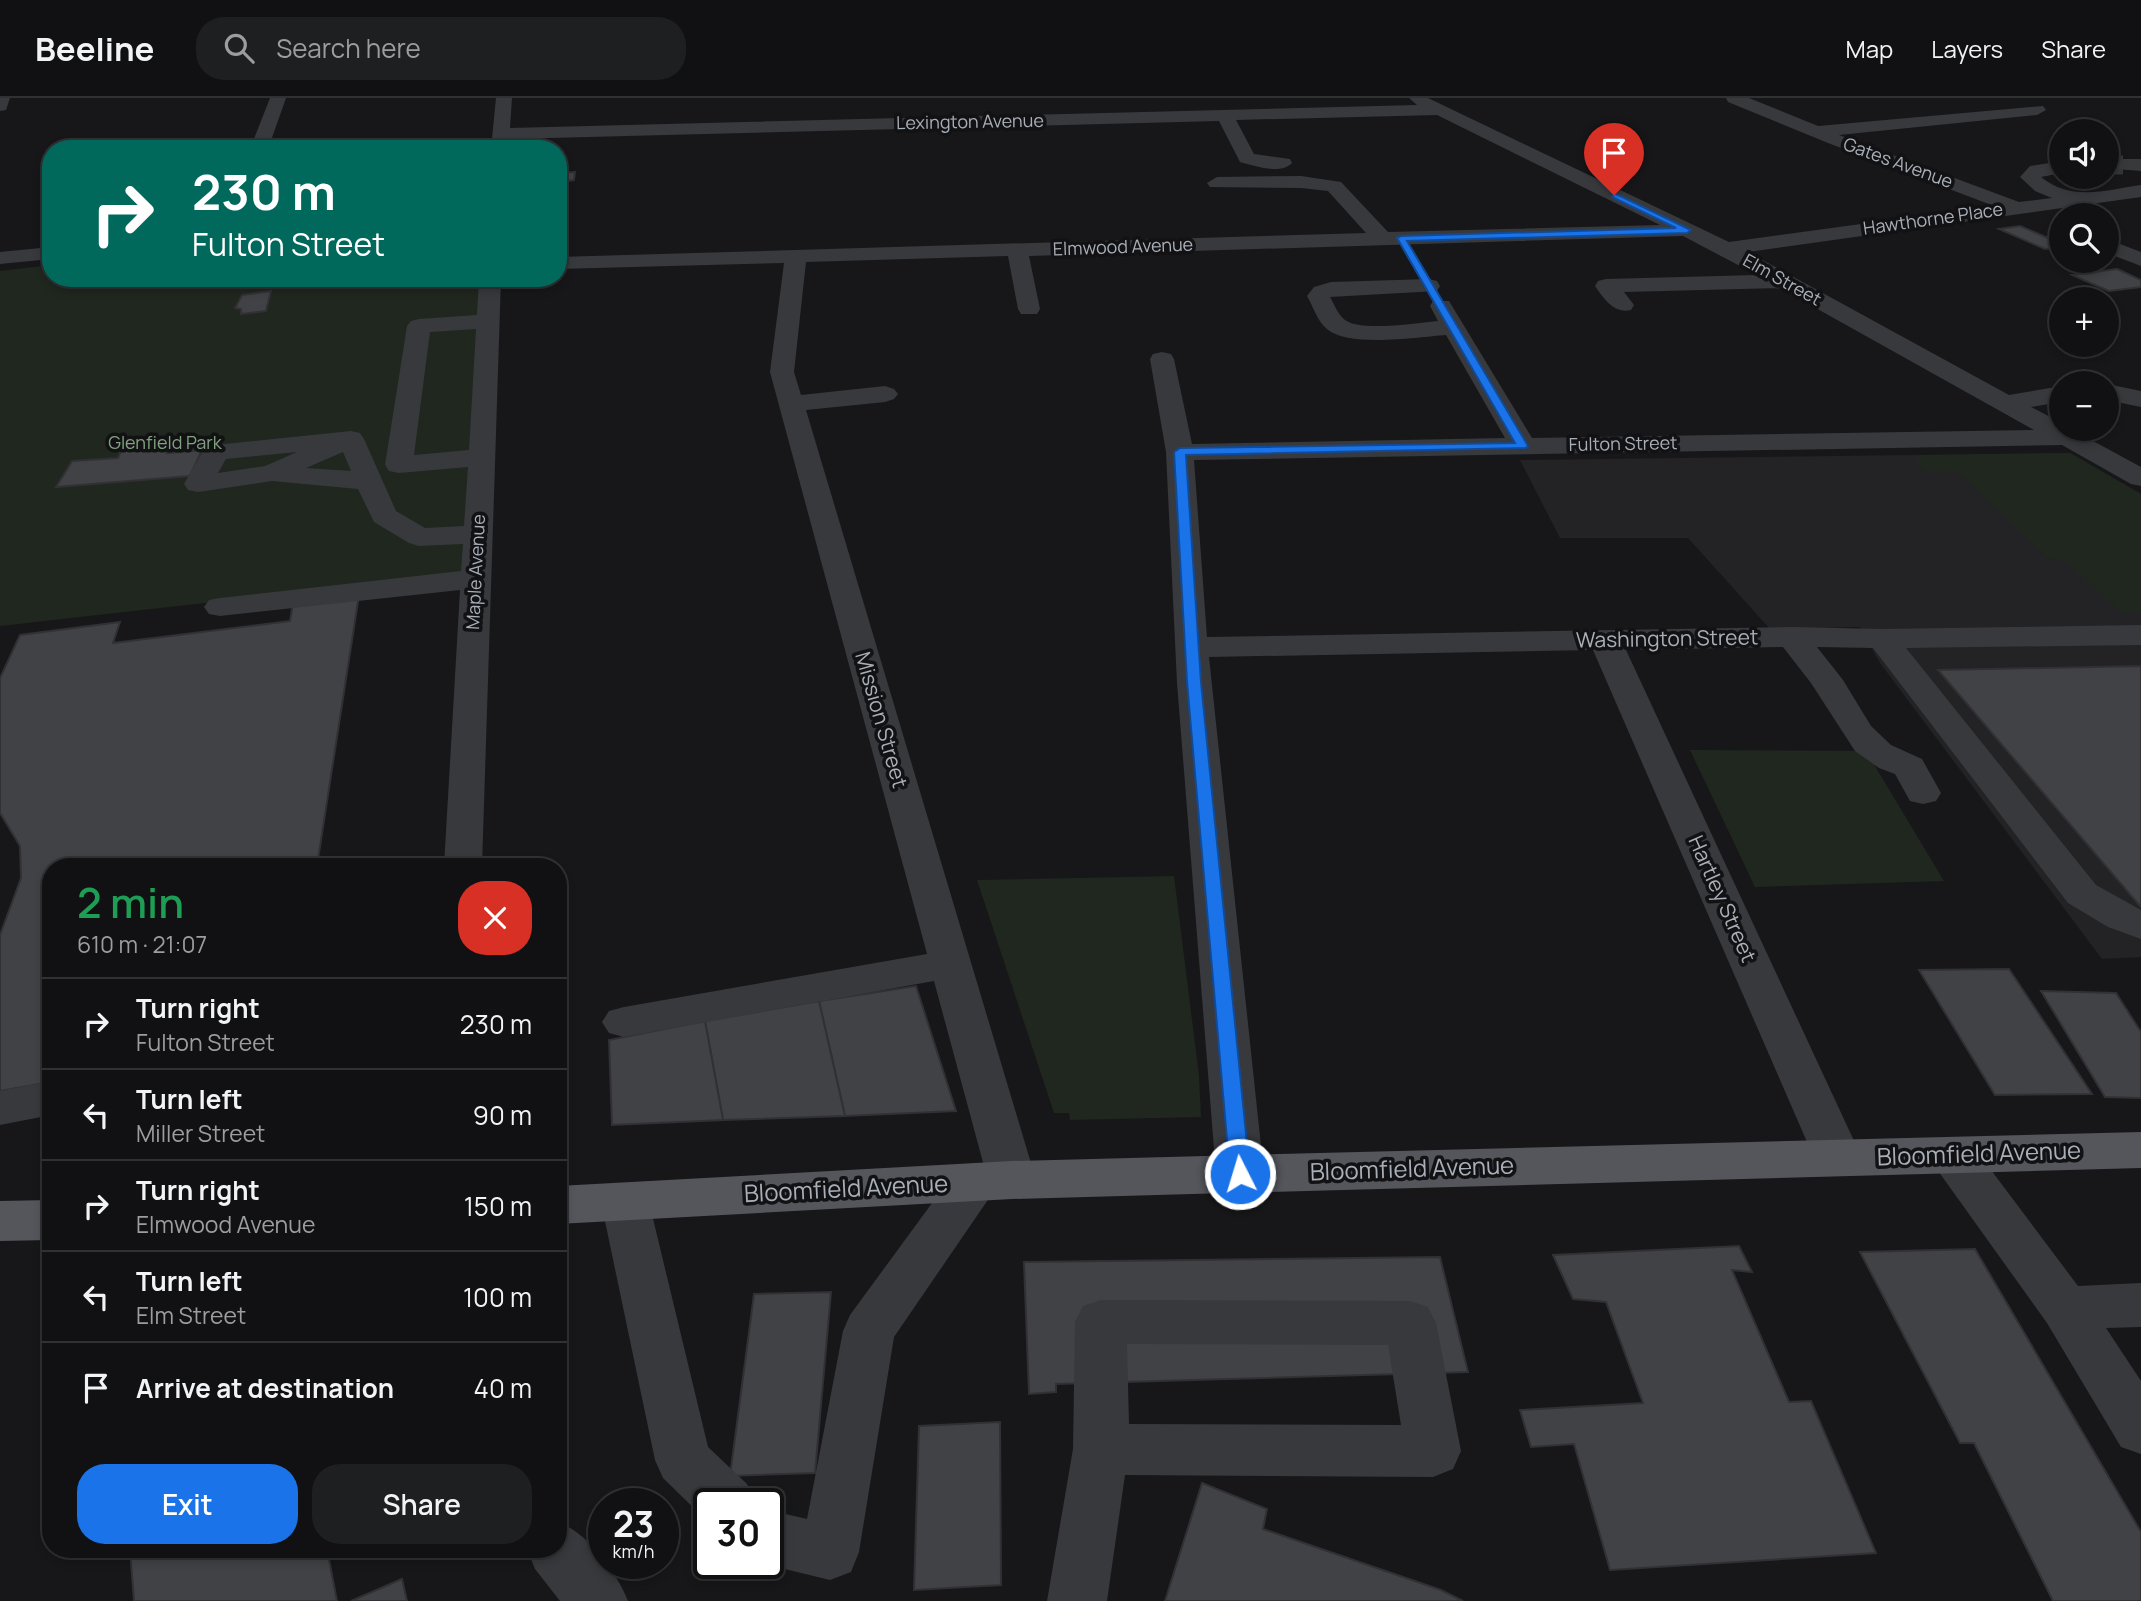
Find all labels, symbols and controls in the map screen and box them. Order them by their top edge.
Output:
search box [196,17,686,80]
text: Beeline [35,26,154,71]
icon: search [220,29,258,67]
text: Search here [276,30,421,66]
text: Map [1846,32,1893,65]
text: Layers [1931,32,2003,65]
text: Share [2041,32,2106,65]
street label: Lexington Avenue [896,108,1044,134]
map controls [2049,119,2119,441]
button: sound [2049,119,2119,189]
pin [1584,123,1644,195]
street label: Gates Avenue [1840,131,1956,193]
icon: arrive [1595,134,1633,172]
text: 230 m [192,158,336,225]
icon: right [77,168,168,259]
street label: Hawthorne Place [1861,196,2004,240]
button: search [2049,203,2119,273]
text: Fulton Street [192,222,385,266]
street label: Elmwood Avenue [1052,232,1194,260]
street label: Elm Street [1739,248,1826,311]
button: + [2049,287,2119,357]
button: − [2049,371,2119,441]
park label: Glenfield Park [108,430,223,454]
street label: Fulton Street [1568,430,1677,456]
street label: Maple Avenue [460,514,490,630]
street label: Washington Street [1576,622,1758,654]
street label: Mission Street [849,648,915,791]
street label: Hartley Street [1682,831,1763,966]
text: 2 min [77,873,184,931]
button: close [458,881,532,955]
text: 610 m · 21:07 [77,928,207,960]
text: Turn right [136,990,260,1026]
icon: right [77,1005,115,1043]
text: 230 m [460,1006,532,1042]
text: Fulton Street [136,1026,275,1058]
text: Turn left [136,1081,243,1117]
icon: left [77,1096,115,1134]
text: 90 m [473,1097,532,1133]
text: Miller Street [136,1117,265,1149]
street label: Bloomfield Avenue [1876,1132,2082,1173]
position arrow [1203,1137,1277,1211]
street label: Bloomfield Avenue [1309,1147,1515,1188]
street label: Bloomfield Avenue [743,1166,949,1209]
text: Turn right [136,1172,260,1208]
icon: right [77,1187,115,1225]
text: 150 m [464,1188,532,1224]
text: Elmwood Avenue [136,1208,315,1240]
text: Turn left [136,1263,243,1299]
icon: left [77,1278,115,1316]
text: 100 m [463,1279,532,1315]
text: Elm Street [136,1299,246,1331]
icon: arrive [77,1369,115,1407]
text: Arrive at destination [136,1370,394,1406]
text: 40 m [474,1370,532,1406]
button: Exit [77,1464,298,1544]
button: Share [312,1464,532,1544]
speed limit sign: 30 [693,1488,784,1579]
text: 23 [613,1500,654,1548]
text: km/h [613,1539,654,1563]

